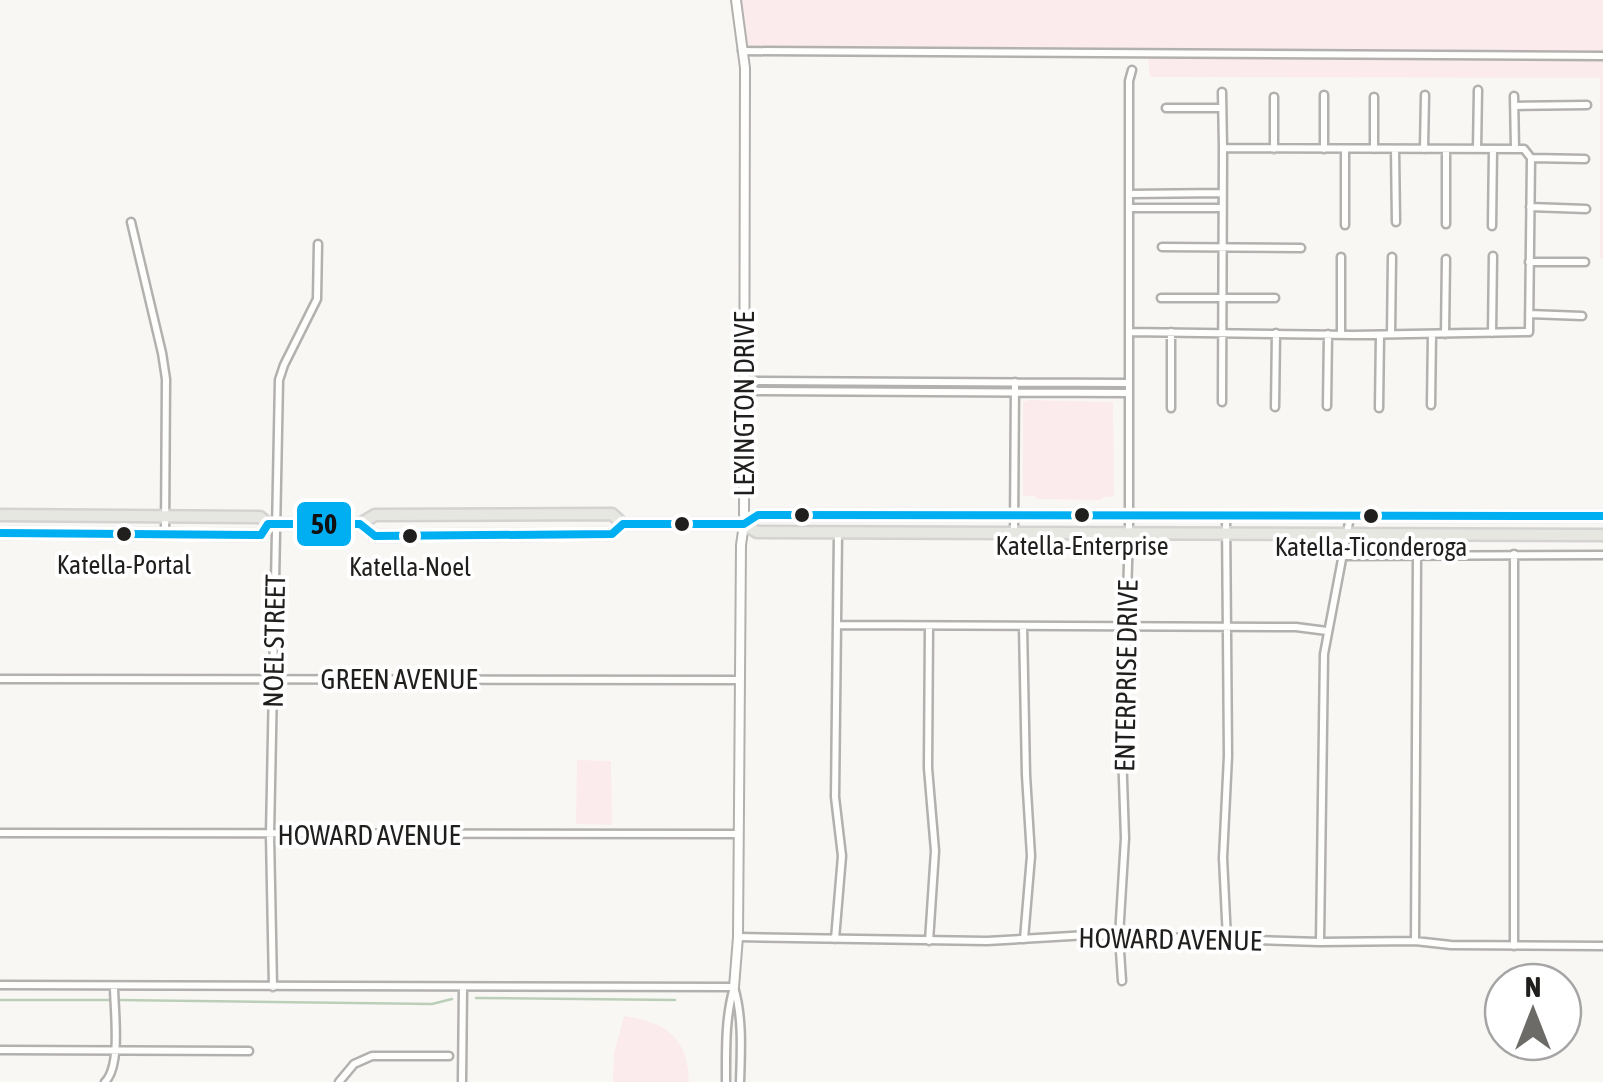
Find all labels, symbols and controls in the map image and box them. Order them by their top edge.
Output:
street label: LEXINGTON DRIVE [728,312,760,496]
line badge: 50 [295,500,353,548]
unlabelled marker [792,505,812,525]
marker: Katella-Enterprise [1072,505,1092,525]
marker: Katella-Ticonderoga [1361,506,1381,526]
text: 50 [311,508,337,540]
unlabelled marker [672,514,692,534]
marker: Katella-Portal [114,524,134,544]
marker: Katella-Noel [400,526,420,546]
place label: Katella-Enterprise [995,531,1169,561]
place label: Katella-Ticonderoga [1275,532,1467,562]
place label: Katella-Portal [57,550,191,580]
place label: Katella-Noel [349,552,471,582]
street label: NOEL STREET [257,574,291,708]
street label: ENTERPRISE DRIVE [1108,580,1144,772]
street label: GREEN AVENUE [321,663,477,695]
street label: HOWARD AVENUE [277,819,461,851]
street label: HOWARD AVENUE [1078,921,1262,957]
north arrow [1483,962,1583,1062]
text: N [1525,971,1541,1003]

